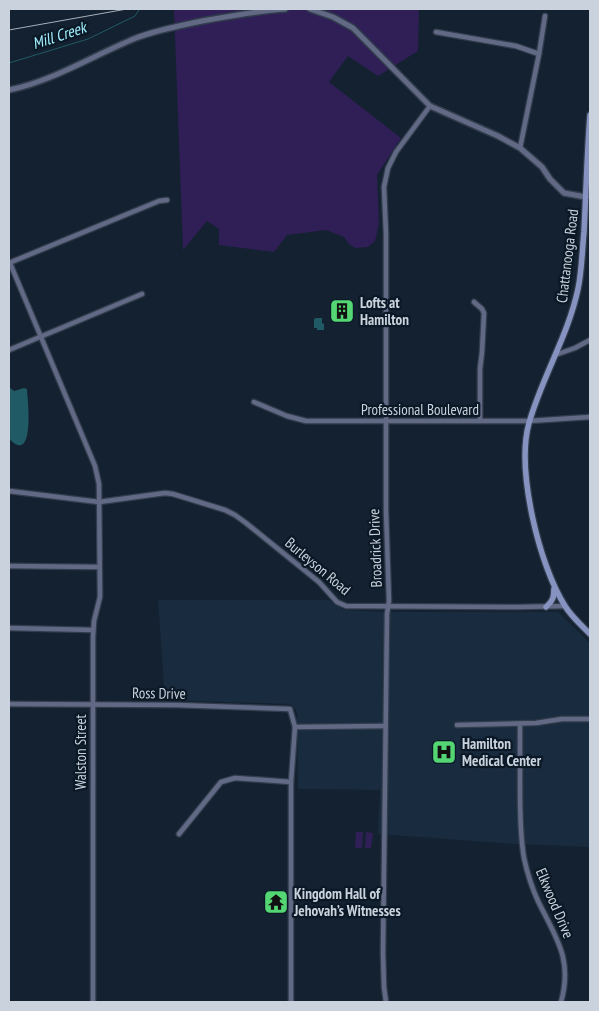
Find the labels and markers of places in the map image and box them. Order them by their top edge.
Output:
place label: Lofts at Hamilton [360,293,409,329]
building icon: Lofts at Hamilton [329,298,355,324]
place label: Hamilton Medical Center [462,734,542,770]
hospital icon: Hamilton Medical Center [431,739,457,765]
place label: Kingdom Hall of Jehovah’s Witnesses [293,884,401,920]
temple icon: Kingdom Hall of Jehovah’s Witnesses [263,889,289,915]

